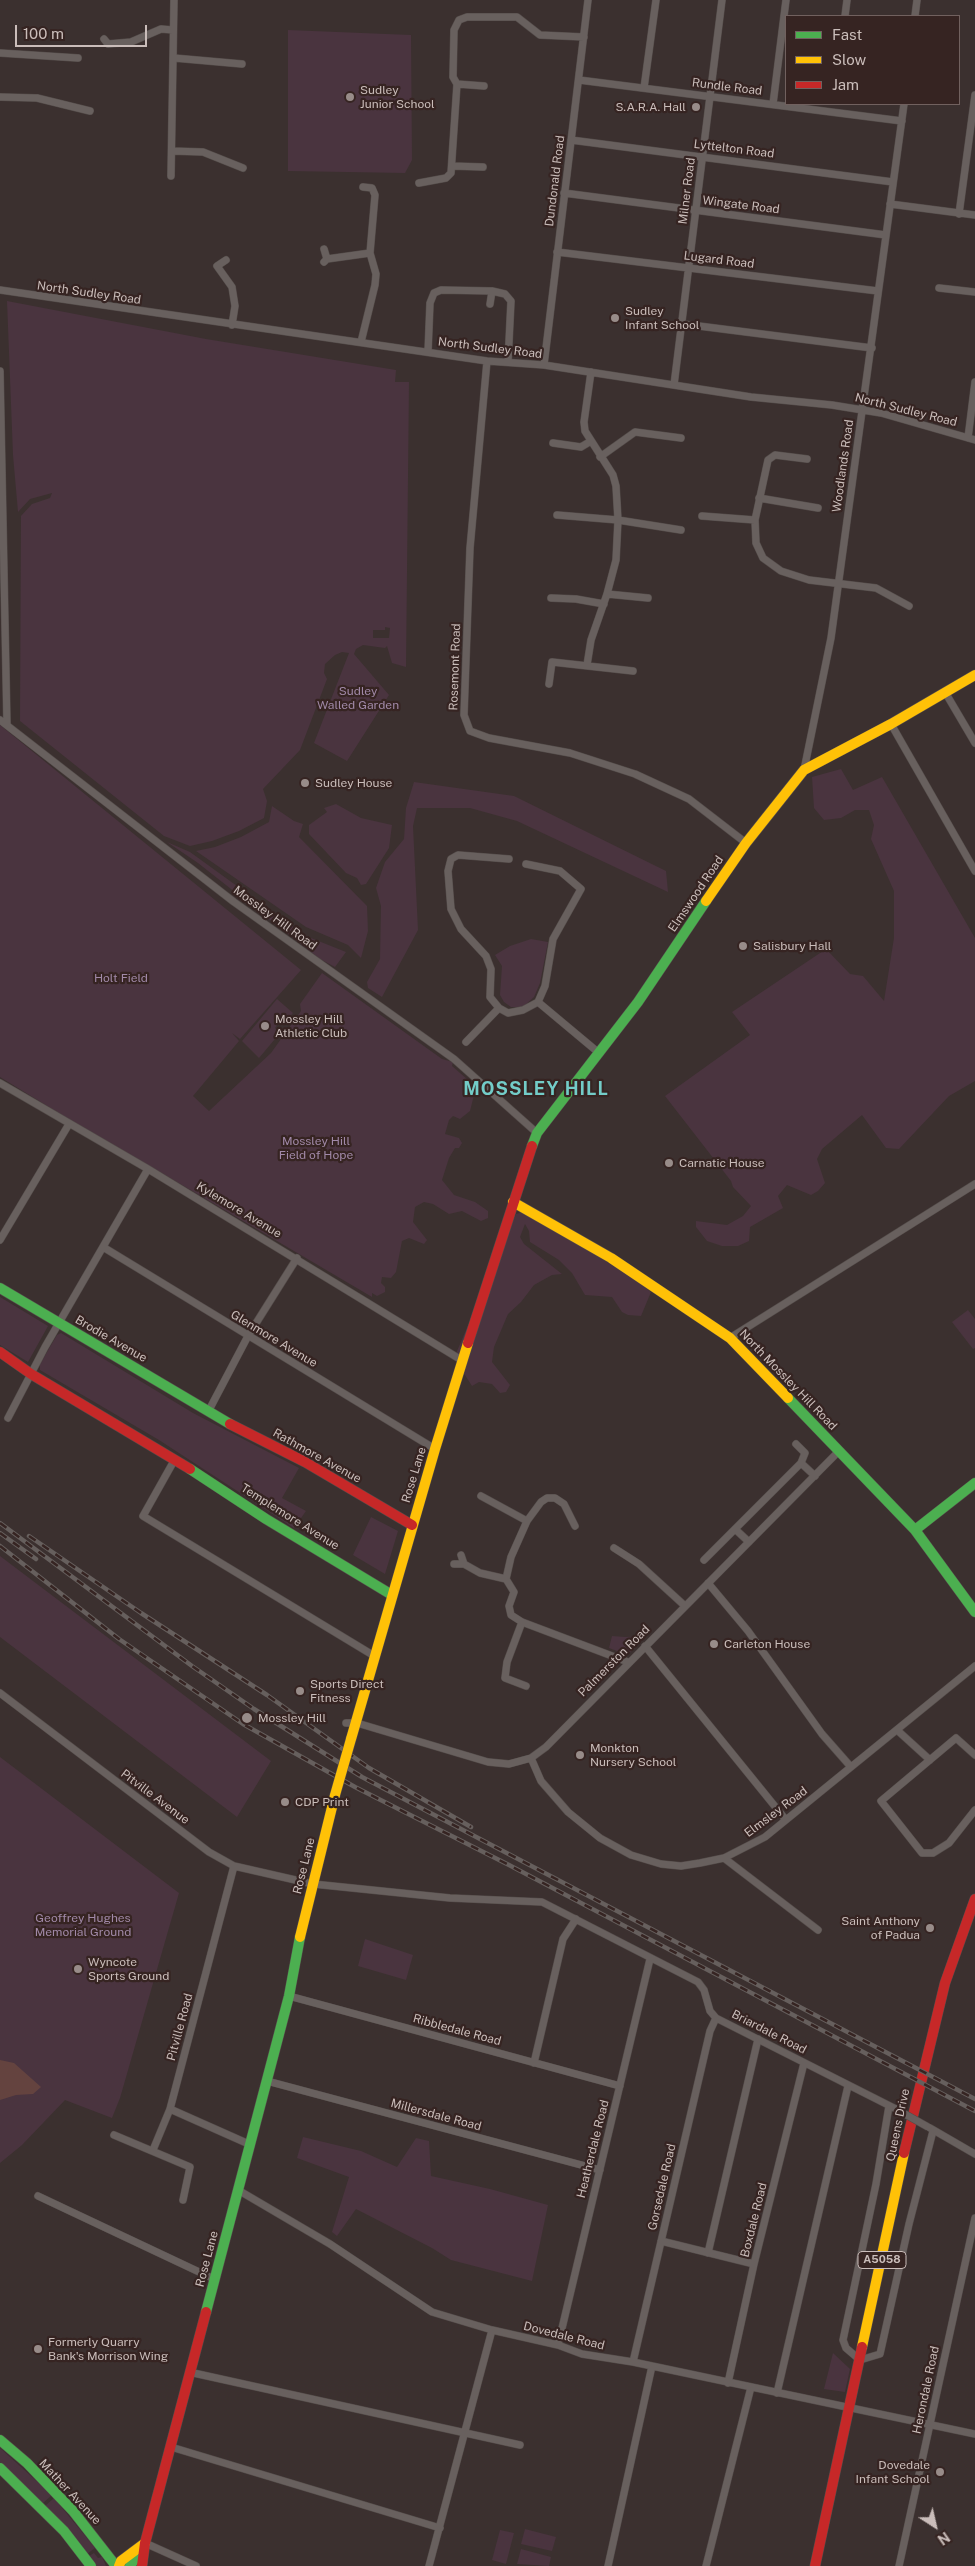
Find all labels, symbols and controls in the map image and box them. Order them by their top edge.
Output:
scale bar [18,15,150,47]
legend [785,15,960,105]
text: 100 m [23,25,64,42]
text: Fast [832,26,862,43]
text: Slow [832,51,866,68]
street label: Rundle Road [691,76,763,98]
text: Jam [832,76,859,93]
place label: Sudley Junior School [360,83,435,111]
marker: Sudley Junior School [344,91,356,103]
place label: S.A.R.A. Hall [616,100,686,114]
marker: S.A.R.A. Hall [690,101,702,113]
street label: Dundonald Road [542,135,568,227]
street label: Lyttelton Road [693,137,775,161]
street label: Milner Road [676,157,698,225]
street label: Wingate Road [702,193,780,217]
street label: Lugard Road [683,249,755,271]
street label: North Sudley Road [36,279,142,307]
place label: Sudley Infant School [625,304,699,332]
marker: Sudley Infant School [609,312,621,324]
street label: North Sudley Road [437,334,543,362]
street label: North Sudley Road [853,390,959,430]
street label: Woodlands Road [829,419,857,513]
street label: Rosemont Road [446,623,464,711]
park label: Sudley Walled Garden [317,684,399,712]
place label: Sudley House [315,776,392,790]
marker: Sudley House [299,777,311,789]
street label: Elmswood Road [665,853,727,935]
street label: Mossley Hill Road [231,883,319,953]
place label: Salisbury Hall [753,939,832,953]
marker: Salisbury Hall [737,940,749,952]
park label: Holt Field [94,971,148,985]
place label: Mossley Hill Athletic Club [275,1012,347,1040]
marker: Mossley Hill Athletic Club [259,1020,271,1032]
district label: MOSSLEY HILL [462,1078,610,1100]
park label: Mossley Hill Field of Hope [279,1134,353,1162]
place label: Carnatic House [679,1156,765,1170]
marker: Carnatic House [663,1157,675,1169]
street label: Kylemore Avenue [194,1179,284,1241]
street label: Glenmore Avenue [228,1307,320,1371]
street label: Brodie Avenue [73,1313,149,1365]
street label: North Mossley Hill Road [736,1327,840,1433]
street label: Rathmore Avenue [270,1426,364,1486]
street label: Rose Lane [399,1445,429,1505]
street label: Templemore Avenue [238,1481,342,1553]
street label: Palmerston Road [575,1622,653,1700]
place label: Carleton House [724,1637,810,1651]
marker: Carleton House [708,1638,720,1650]
place label: Sports Direct Fitness [310,1677,384,1705]
marker: Sports Direct Fitness [294,1685,306,1697]
marker: Mossley Hill [240,1711,254,1725]
place label: Mossley Hill [258,1711,326,1725]
place label: Monkton Nursery School [590,1741,676,1769]
marker: Monkton Nursery School [574,1749,586,1761]
street label: Pitville Avenue [118,1767,192,1827]
street label: Elmsley Road [742,1784,810,1840]
place label: CDP Print [295,1795,349,1809]
marker: CDP Print [279,1796,291,1808]
street label: Rose Lane [290,1836,318,1896]
park label: Geoffrey Hughes Memorial Ground [35,1911,131,1939]
place label: Saint Anthony of Padua [841,1914,920,1942]
marker: Saint Anthony of Padua [924,1922,936,1934]
place label: Wyncote Sports Ground [88,1955,169,1983]
marker: Wyncote Sports Ground [72,1963,84,1975]
street label: Pitville Road [164,1992,196,2062]
street label: Briardale Road [729,2007,809,2057]
street label: Ribbledale Road [411,2011,503,2049]
street label: Queens Drive [883,2087,913,2163]
street label: Millersdale Road [389,2096,483,2134]
street label: Heatherdale Road [574,2099,612,2199]
street label: Gorsedale Road [645,2142,679,2232]
street label: Boxdale Road [738,2181,770,2259]
street label: Rose Lane [193,2229,221,2289]
road number: A5058 [858,2252,906,2268]
street label: Dovedale Road [522,2319,606,2353]
place label: Formerly Quarry Bank's Morrison Wing [48,2335,168,2363]
marker: Formerly Quarry Bank's Morrison Wing [32,2343,44,2355]
street label: Herondale Road [910,2345,942,2435]
street label: Mather Avenue [36,2456,104,2528]
place label: Dovedale Infant School [856,2458,930,2486]
marker: Dovedale Infant School [934,2466,946,2478]
north arrow [910,2501,960,2551]
text: N [935,2529,953,2548]

